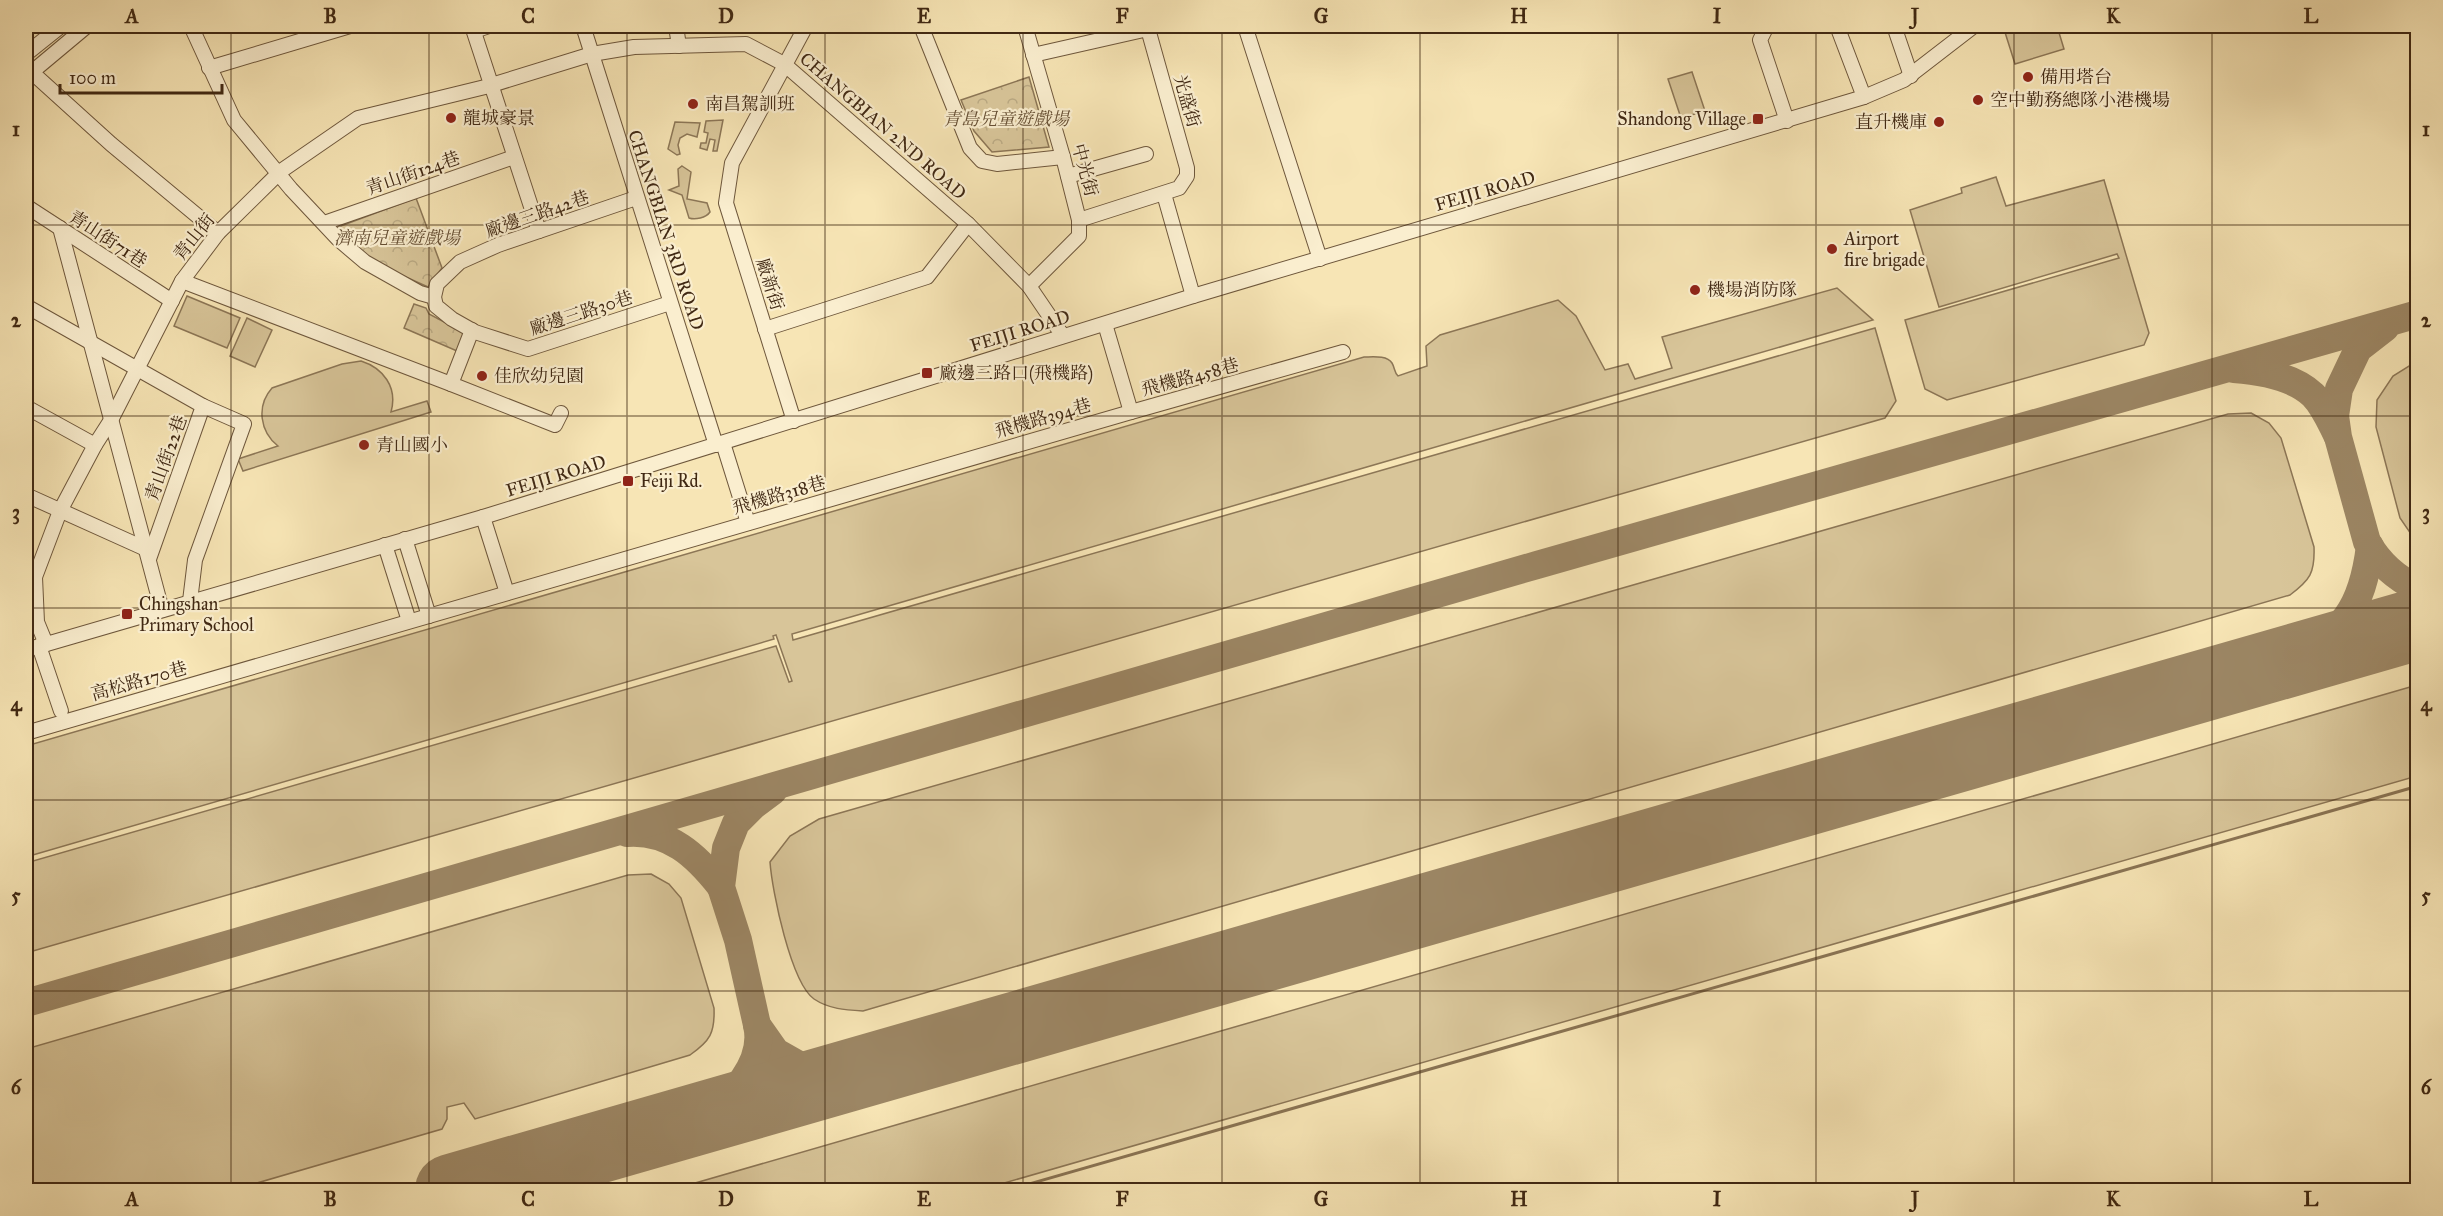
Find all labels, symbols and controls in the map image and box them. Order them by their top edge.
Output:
text: A [123,4,139,28]
text: B [323,4,337,28]
text: C [521,4,535,28]
text: D [718,4,734,28]
text: E [917,4,932,28]
text: F [1115,4,1129,28]
text: G [1314,4,1329,28]
text: H [1510,4,1528,28]
text: I [1713,4,1722,28]
text: J [1908,4,1920,30]
text: K [2106,4,2121,28]
text: L [2304,4,2319,28]
street label: CHANGBIAN 2ND ROAD [795,48,971,204]
scale bar [60,57,222,95]
place label: 備用塔台 [2040,66,2112,88]
text: 100 m [69,67,116,89]
marker: 備用塔台 [2021,70,2035,84]
street label: 光盛街 [1169,72,1205,130]
place label: 空中勤務總隊小港機場 [1990,89,2170,111]
place label: 南昌駕訓班 [705,93,795,115]
marker: 空中勤務總隊小港機場 [1971,93,1985,107]
marker: 南昌駕訓班 [686,97,700,111]
place label: 龍城豪景 [463,107,535,129]
park label: 青島兒童遊戲場 [943,108,1071,130]
place label: Shandong Village [1617,108,1746,131]
marker: 龍城豪景 [444,111,458,125]
place label: 直升機庫 [1855,111,1927,133]
marker: Shandong Village [1751,112,1765,126]
marker: 直升機庫 [1932,115,1946,129]
text: 1 [12,117,20,141]
text: 1 [2422,117,2430,141]
street label: CHANGBIAN 3RD ROAD [623,127,709,333]
street label: 中光街 [1067,141,1103,199]
street label: 青山街124巷 [363,147,463,199]
street label: FEIJI ROAD [1432,166,1538,217]
street label: 廠邊三路42巷 [482,186,592,242]
street label: 青山街71巷 [65,206,151,272]
street label: 青山街 [168,209,220,265]
park label: 濟南兒童遊戲場 [334,227,462,249]
place label: Airport fire brigade [1843,228,1925,272]
marker: Airport fire brigade [1825,242,1839,256]
street label: 廠新街 [752,255,788,313]
place label: 機場消防隊 [1707,279,1797,301]
marker: 機場消防隊 [1688,283,1702,297]
street label: 廠邊三路30巷 [526,286,636,340]
street label: FEIJI ROAD [967,305,1073,358]
text: 2 [11,308,22,332]
text: 2 [2421,308,2432,332]
street label: 飛機路458巷 [1139,353,1241,401]
place label: 廠邊三路口(飛機路) [939,362,1093,385]
place label: 佳欣幼兒園 [494,365,584,387]
marker: 廠邊三路口(飛機路) [920,366,934,380]
marker: 佳欣幼兒園 [475,369,489,383]
street label: 飛機路394巷 [992,394,1094,442]
street label: 青山街22巷 [140,412,192,504]
place label: 青山國小 [376,434,448,456]
marker: 青山國小 [357,438,371,452]
street label: FEIJI ROAD [503,450,609,503]
place label: Feiji Rd. [640,470,702,492]
street label: 飛機路318巷 [730,471,828,519]
marker: Feiji Rd. [621,474,635,488]
text: 3 [12,500,20,525]
text: 3 [2422,500,2430,525]
place label: Chingshan Primary School [139,593,254,636]
marker: Chingshan Primary School [120,607,134,621]
street label: 高松路170巷 [88,657,190,705]
text: 4 [10,692,22,717]
text: 4 [2420,692,2432,717]
text: 5 [11,883,21,907]
text: 5 [2421,883,2431,907]
text: 6 [11,1075,23,1099]
text: 6 [2421,1075,2433,1099]
text: A [123,1187,139,1211]
text: B [323,1187,337,1211]
text: C [521,1187,535,1211]
text: D [718,1187,734,1211]
text: E [917,1187,932,1211]
text: F [1115,1187,1129,1211]
text: G [1314,1187,1329,1211]
text: H [1510,1187,1528,1211]
text: I [1713,1187,1722,1211]
text: J [1908,1187,1920,1213]
text: K [2106,1187,2121,1211]
text: L [2304,1187,2319,1211]

